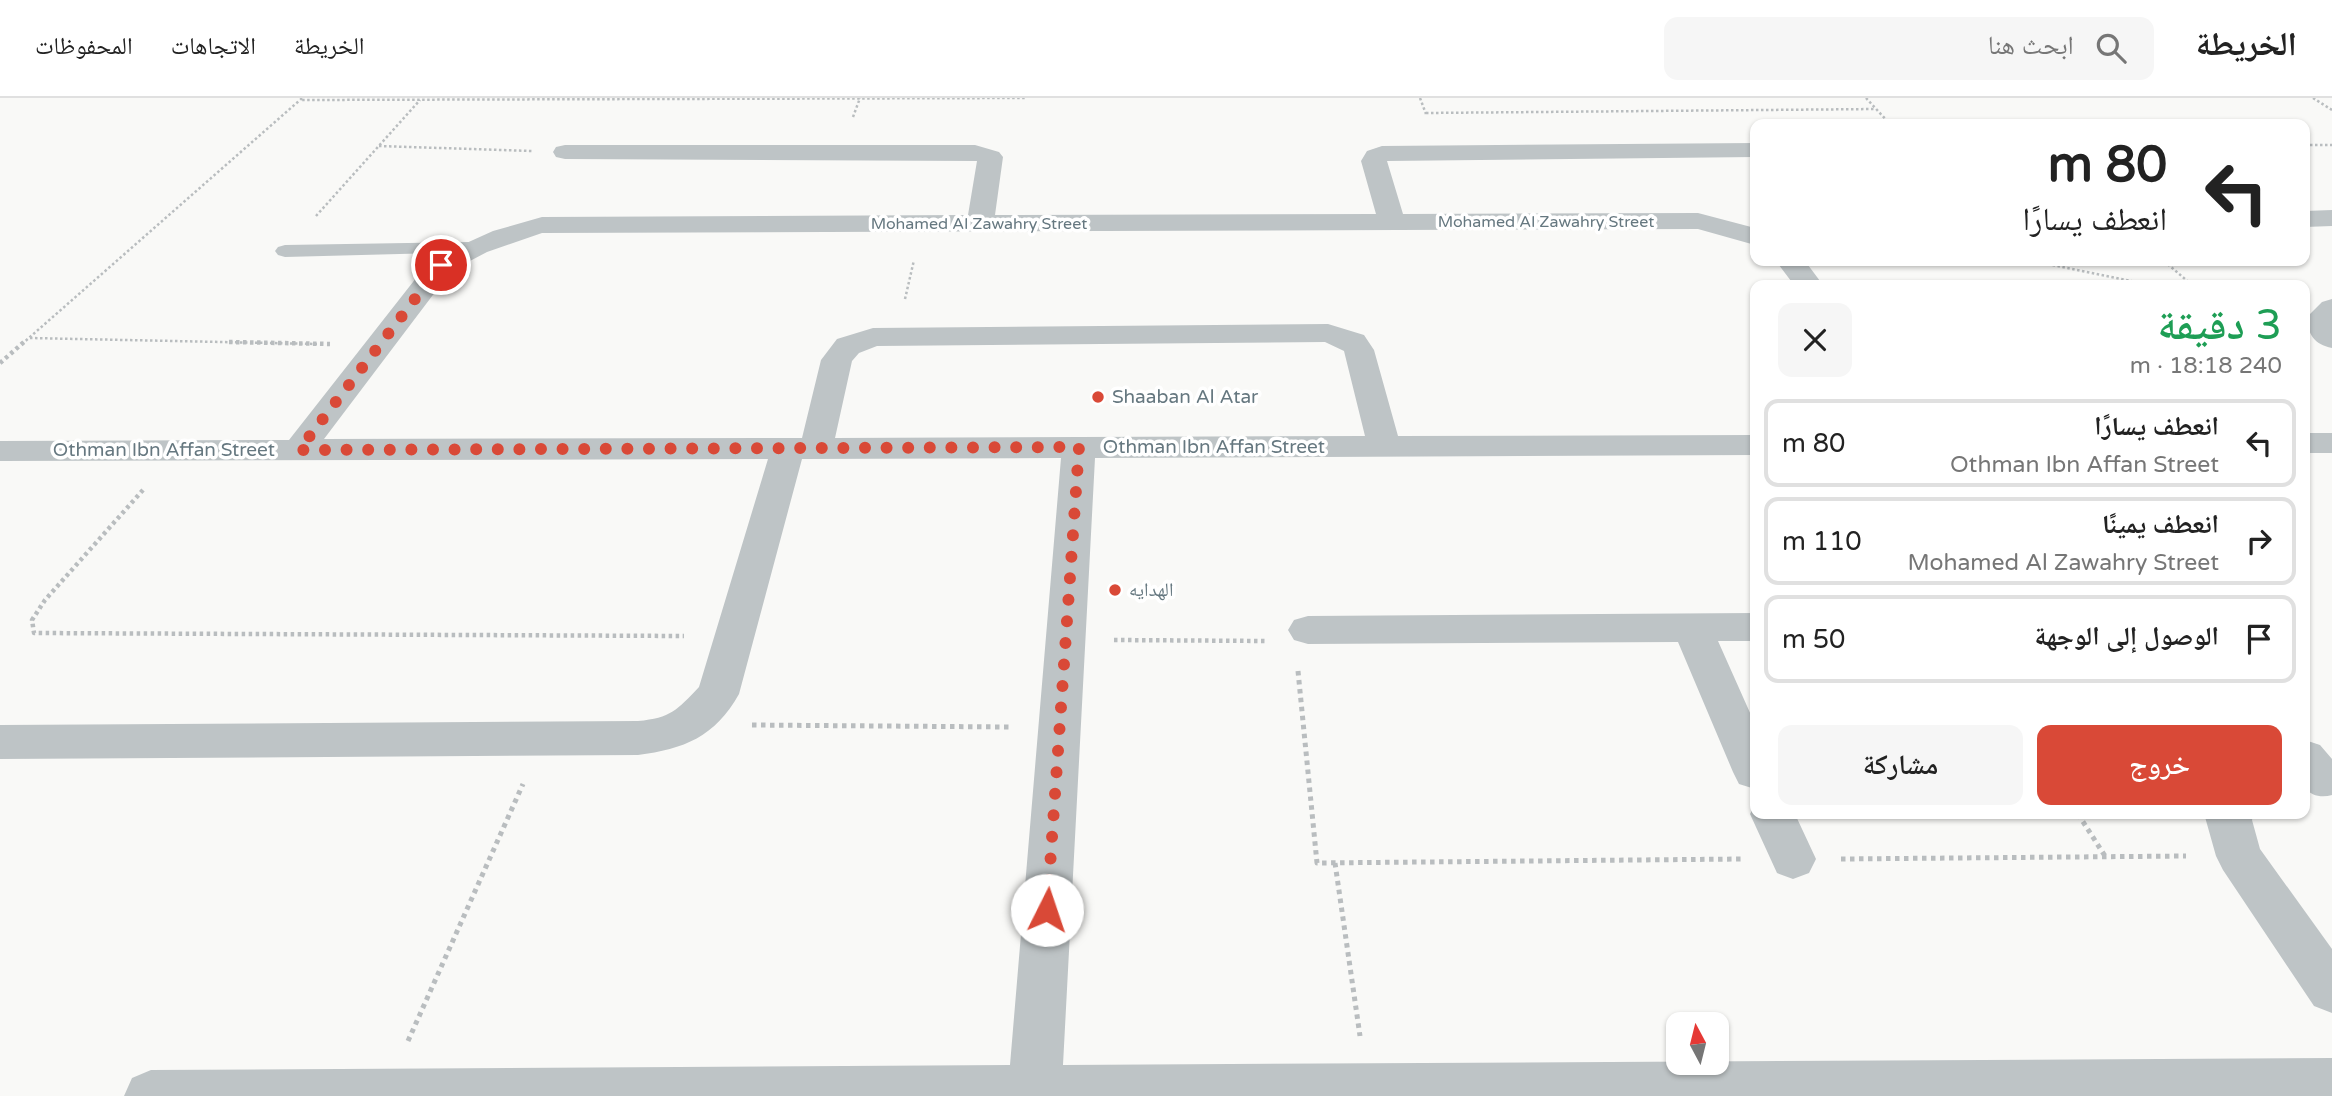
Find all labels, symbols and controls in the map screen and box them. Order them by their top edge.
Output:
search box [1664,17,2154,80]
text: الخريطة [2196,25,2297,64]
icon: search [2092,29,2130,67]
text: ابحث هنا [1988,30,2074,61]
text: المحفوظات [35,32,133,61]
text: الاتجاهات [171,32,256,61]
text: الخريطة [294,32,365,61]
text: 80 m [2048,136,2167,195]
icon: left [2191,147,2282,238]
text: انعطف يسارًا [2022,201,2167,239]
street label: Mohamed Al Zawahry Street [1438,212,1654,232]
street label: Mohamed Al Zawahry Street [871,214,1087,234]
pin [411,235,471,295]
icon: arrive [422,246,460,284]
text: 3 دقيقة [2157,300,2282,351]
button: close [1778,303,1852,377]
text: 240 m · 18:18 [2130,352,2282,380]
place label: Shaaban Al Atar [1112,386,1259,408]
marker: Shaaban Al Atar [1090,389,1106,405]
text: انعطف يسارًا [2094,411,2219,442]
icon: left [2240,424,2278,462]
text: 80 m [1782,428,1845,459]
street label: Othman Ibn Affan Street [1103,436,1325,458]
street label: Othman Ibn Affan Street [53,439,275,461]
text: Othman Ibn Affan Street [1950,451,2219,479]
text: انعطف يمينًا [2102,509,2219,540]
icon: right [2240,522,2278,560]
text: 110 m [1782,526,1862,557]
text: Mohamed Al Zawahry Street [1908,549,2219,577]
place label: الهدايه [1129,579,1173,601]
marker: الهدايه [1107,582,1123,598]
icon: arrive [2240,620,2278,658]
text: الوصول إلى الوجهة [2035,621,2219,652]
text: 50 m [1782,624,1845,655]
button: مشاركة [1778,725,2023,805]
button: خروج [2037,725,2282,805]
position arrow [1010,873,1084,947]
north arrow [1666,1012,1729,1074]
map controls [1666,1012,1729,1075]

